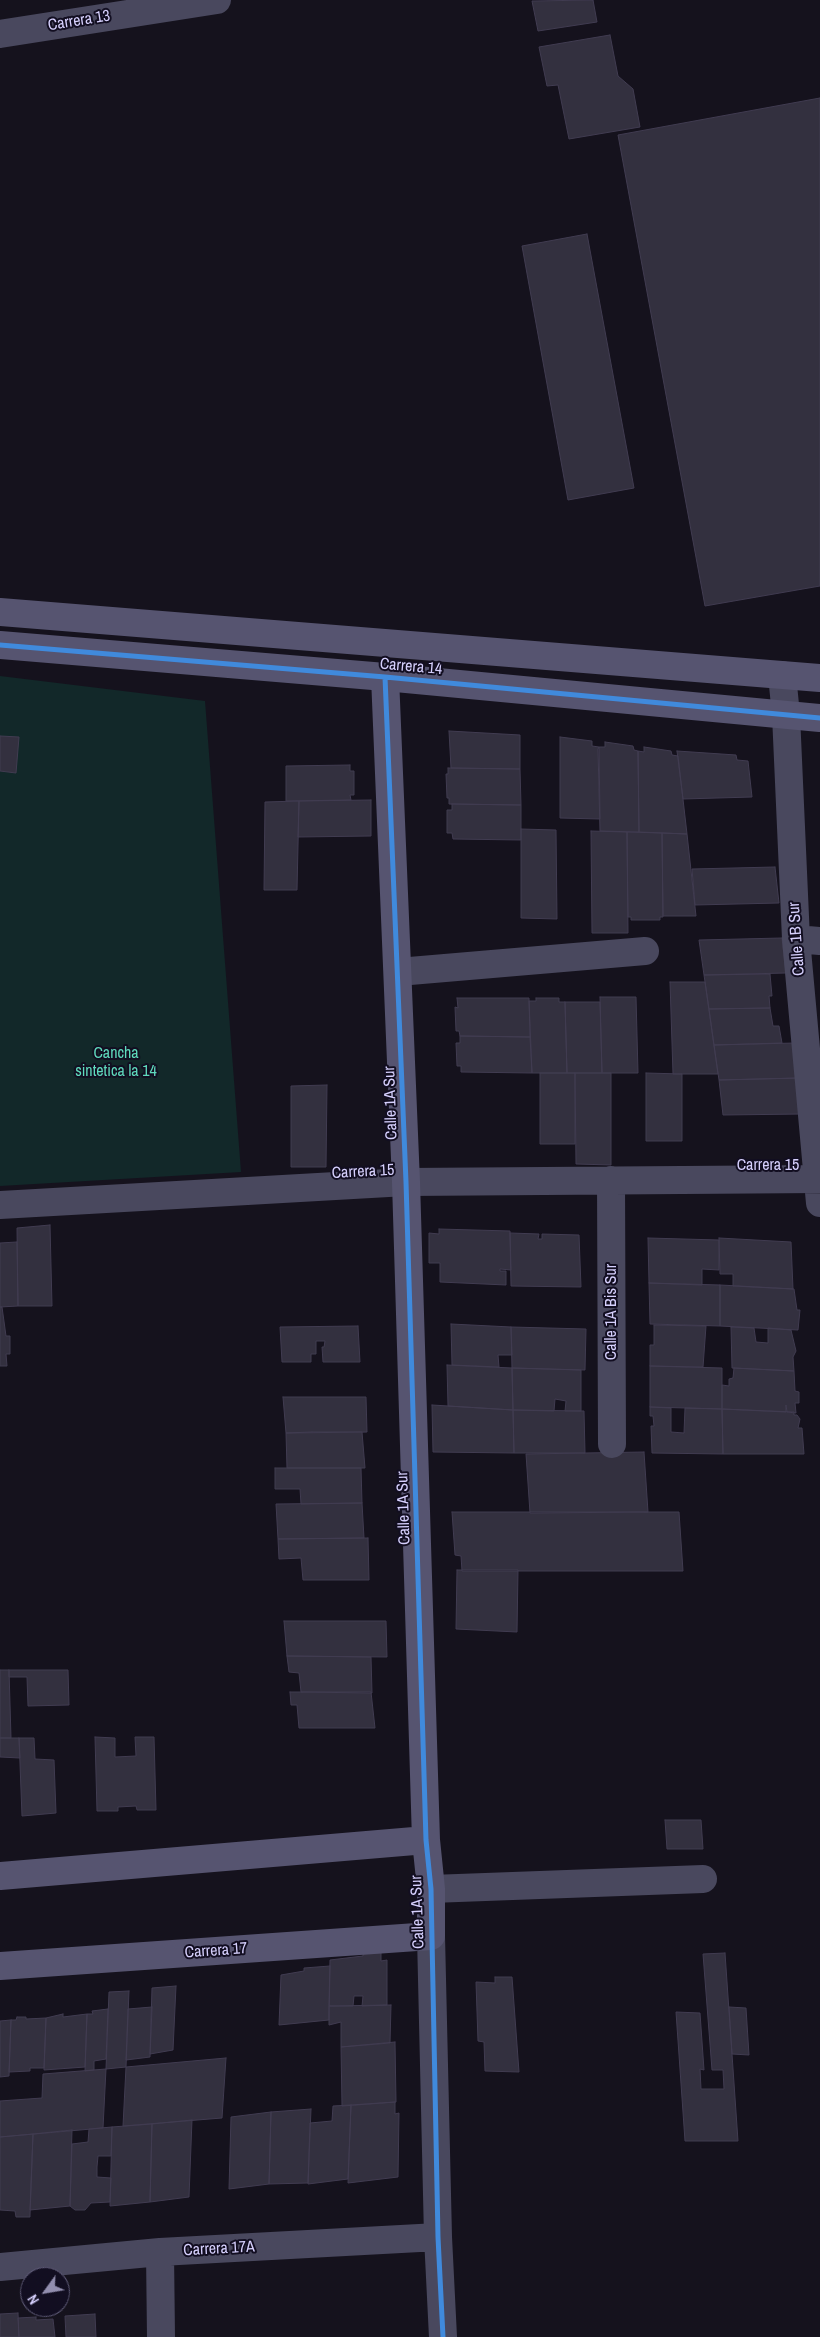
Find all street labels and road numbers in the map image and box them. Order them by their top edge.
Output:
street label: Carrera 13 [47,7,111,35]
street label: Carrera 14 [379,655,443,679]
street label: Calle 1B Sur [785,902,809,976]
street label: Calle 1A Sur [380,1066,402,1140]
street label: Carrera 15 [737,1156,799,1176]
street label: Carrera 15 [331,1161,395,1183]
street label: Calle 1A Bis Sur [602,1264,622,1360]
street label: Calle 1A Sur [393,1471,415,1545]
street label: Calle 1A Sur [407,1875,429,1949]
street label: Carrera 17 [184,1939,248,1963]
street label: Carrera 17A [183,2238,255,2260]

